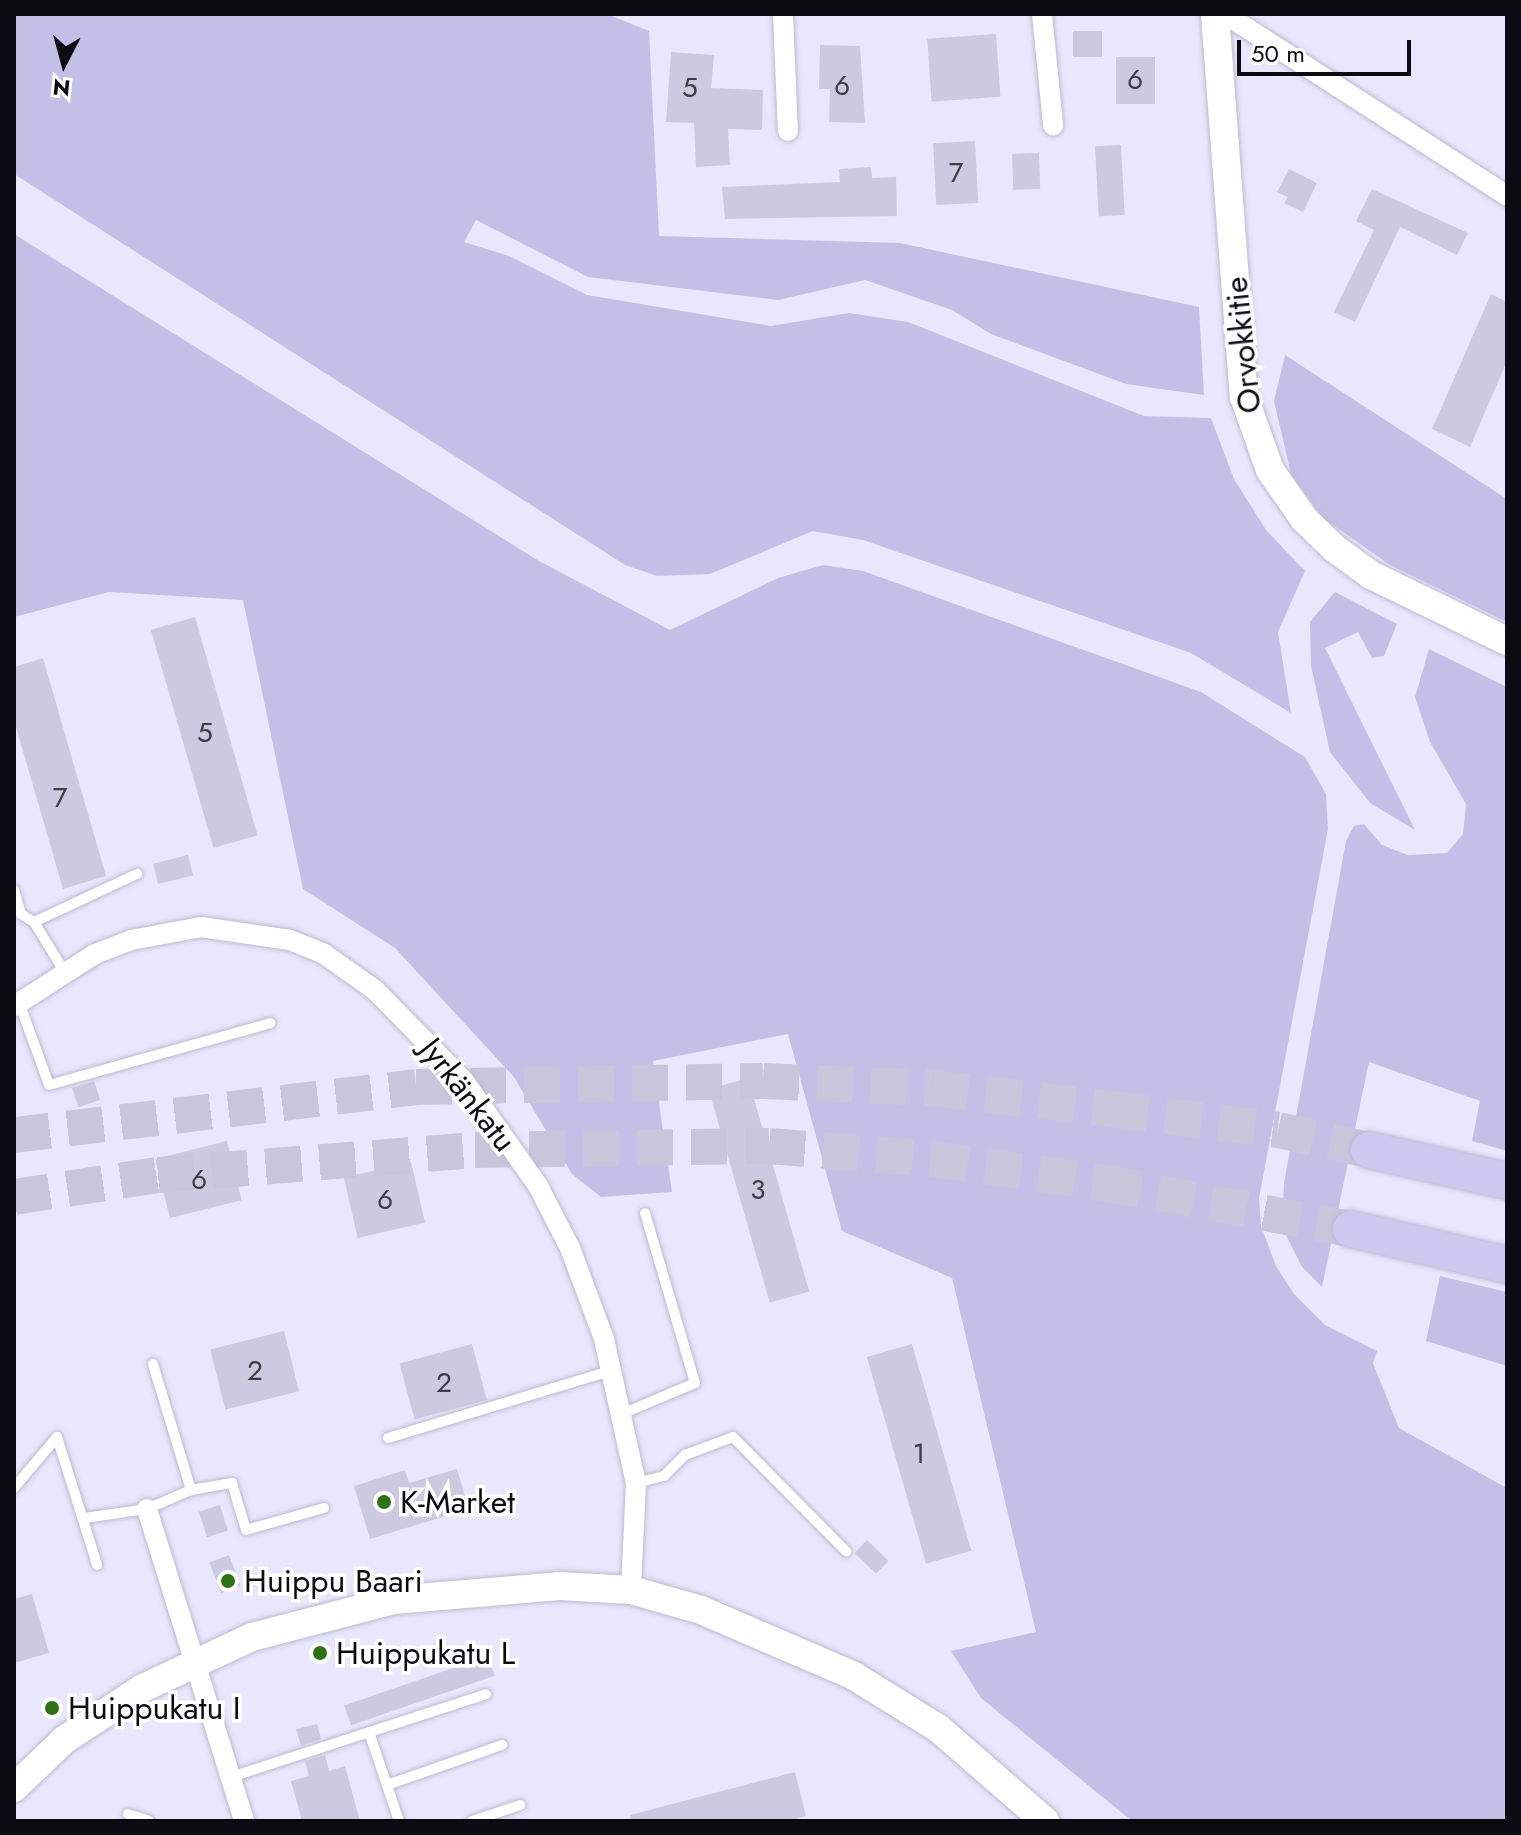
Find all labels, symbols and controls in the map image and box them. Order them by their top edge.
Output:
north arrow [24,24,104,104]
scale bar [1241,24,1415,74]
text: 50 m [1251,36,1305,71]
house number: 6 [1127,63,1143,97]
house number: 6 [834,69,850,103]
text: N [51,71,72,105]
house number: 5 [682,71,698,105]
house number: 7 [949,156,963,190]
street label: Orvokkitie [1217,275,1269,415]
house number: 5 [197,716,213,750]
house number: 7 [53,781,67,815]
street label: Jyrkänkatu [412,1031,524,1159]
house number: 6 [191,1163,207,1197]
house number: 3 [750,1173,766,1207]
house number: 6 [377,1183,393,1217]
house number: 2 [247,1354,263,1388]
house number: 2 [436,1366,452,1400]
house number: 1 [913,1437,925,1471]
place label: K-Market [400,1483,515,1521]
marker: K-Market [375,1493,393,1511]
place label: Huippu Baari [244,1562,423,1600]
marker: Huippu Baari [219,1572,237,1590]
place label: Huippukatu L [336,1634,515,1672]
marker: Huippukatu L [311,1644,329,1662]
place label: Huippukatu I [68,1689,241,1727]
marker: Huippukatu I [43,1699,61,1717]

